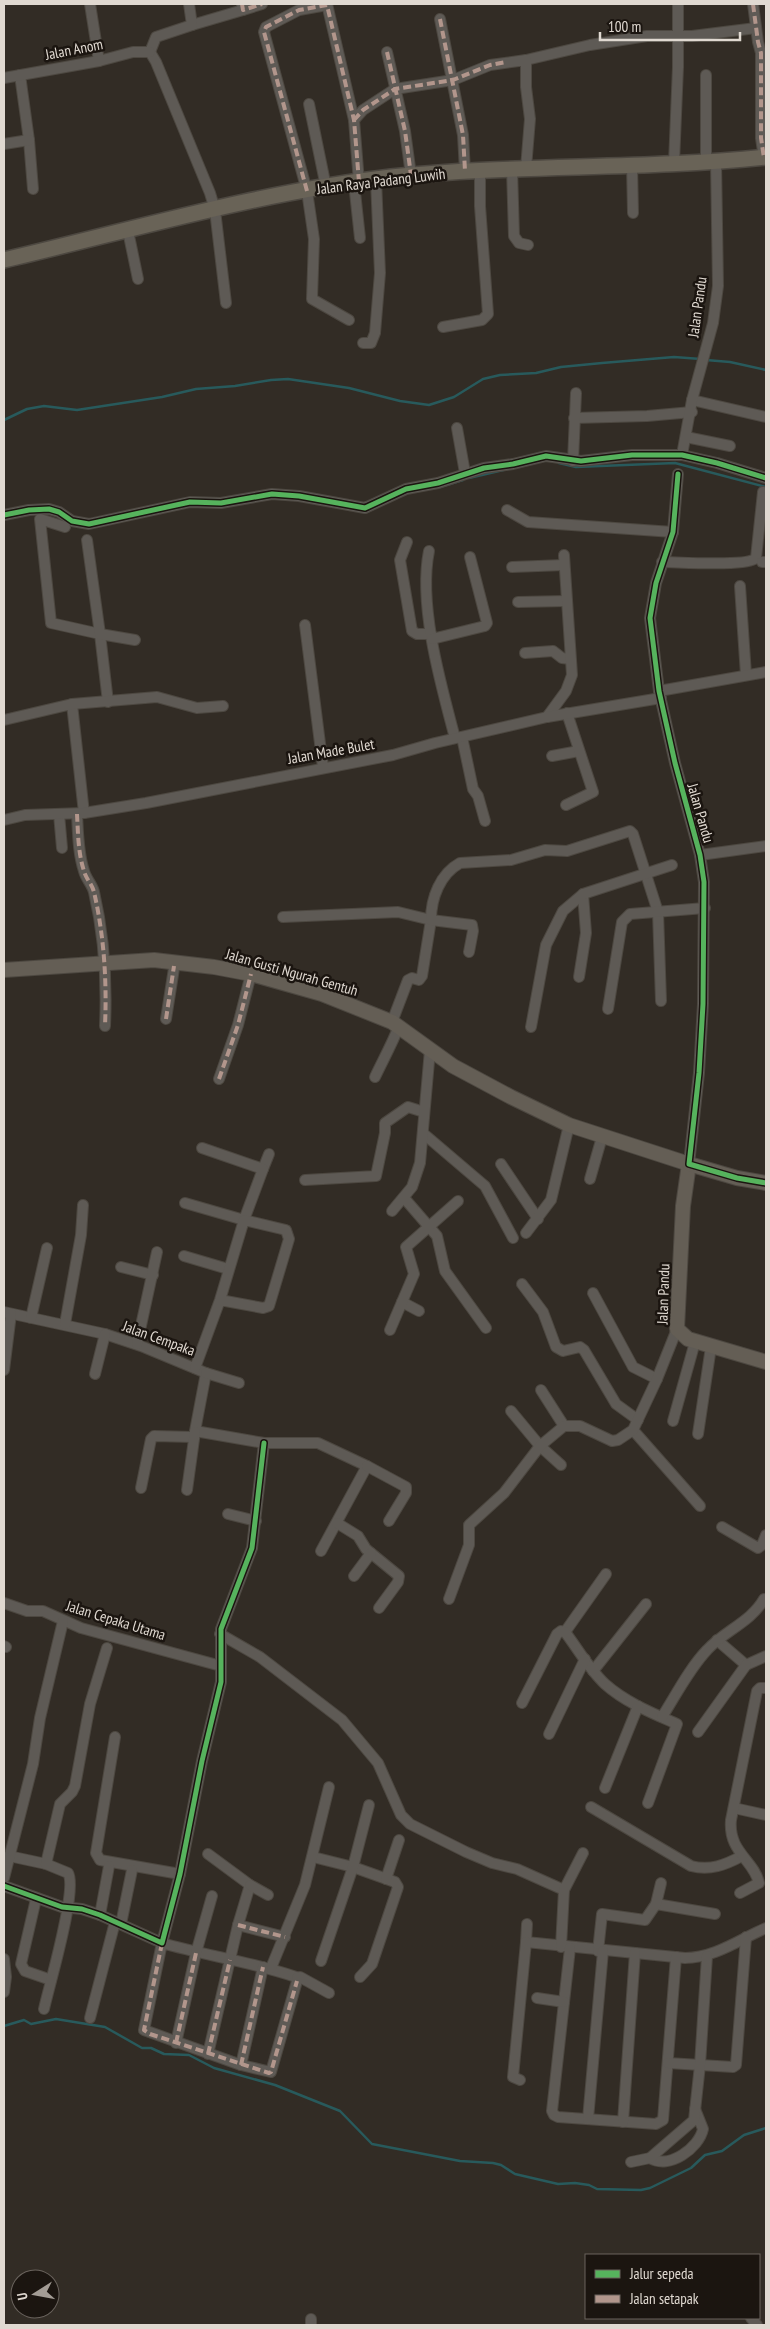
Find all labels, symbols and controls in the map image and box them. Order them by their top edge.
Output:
scale bar [600,10,740,42]
text: 100 m [608,17,641,36]
street label: Jalan Anom [43,34,104,64]
street label: Jalan Raya Padang Luwih [315,164,446,198]
street label: Jalan Pandu [683,276,711,339]
street label: Jalan Made Bulet [285,734,376,768]
street label: Jalan Pandu [683,780,719,845]
street label: Jalan Gusti Ngurah Gentuh [223,944,360,1000]
street label: Jalan Pandu [652,1263,674,1326]
street label: Jalan Cempaka [119,1316,198,1360]
street label: Jalan Cepaka Utama [63,1596,168,1644]
legend [585,2254,760,2319]
text: Jalur sepeda [629,2264,693,2283]
north arrow [10,2269,60,2319]
text: Jalan setapak [629,2289,699,2308]
text: U [13,2291,32,2302]

